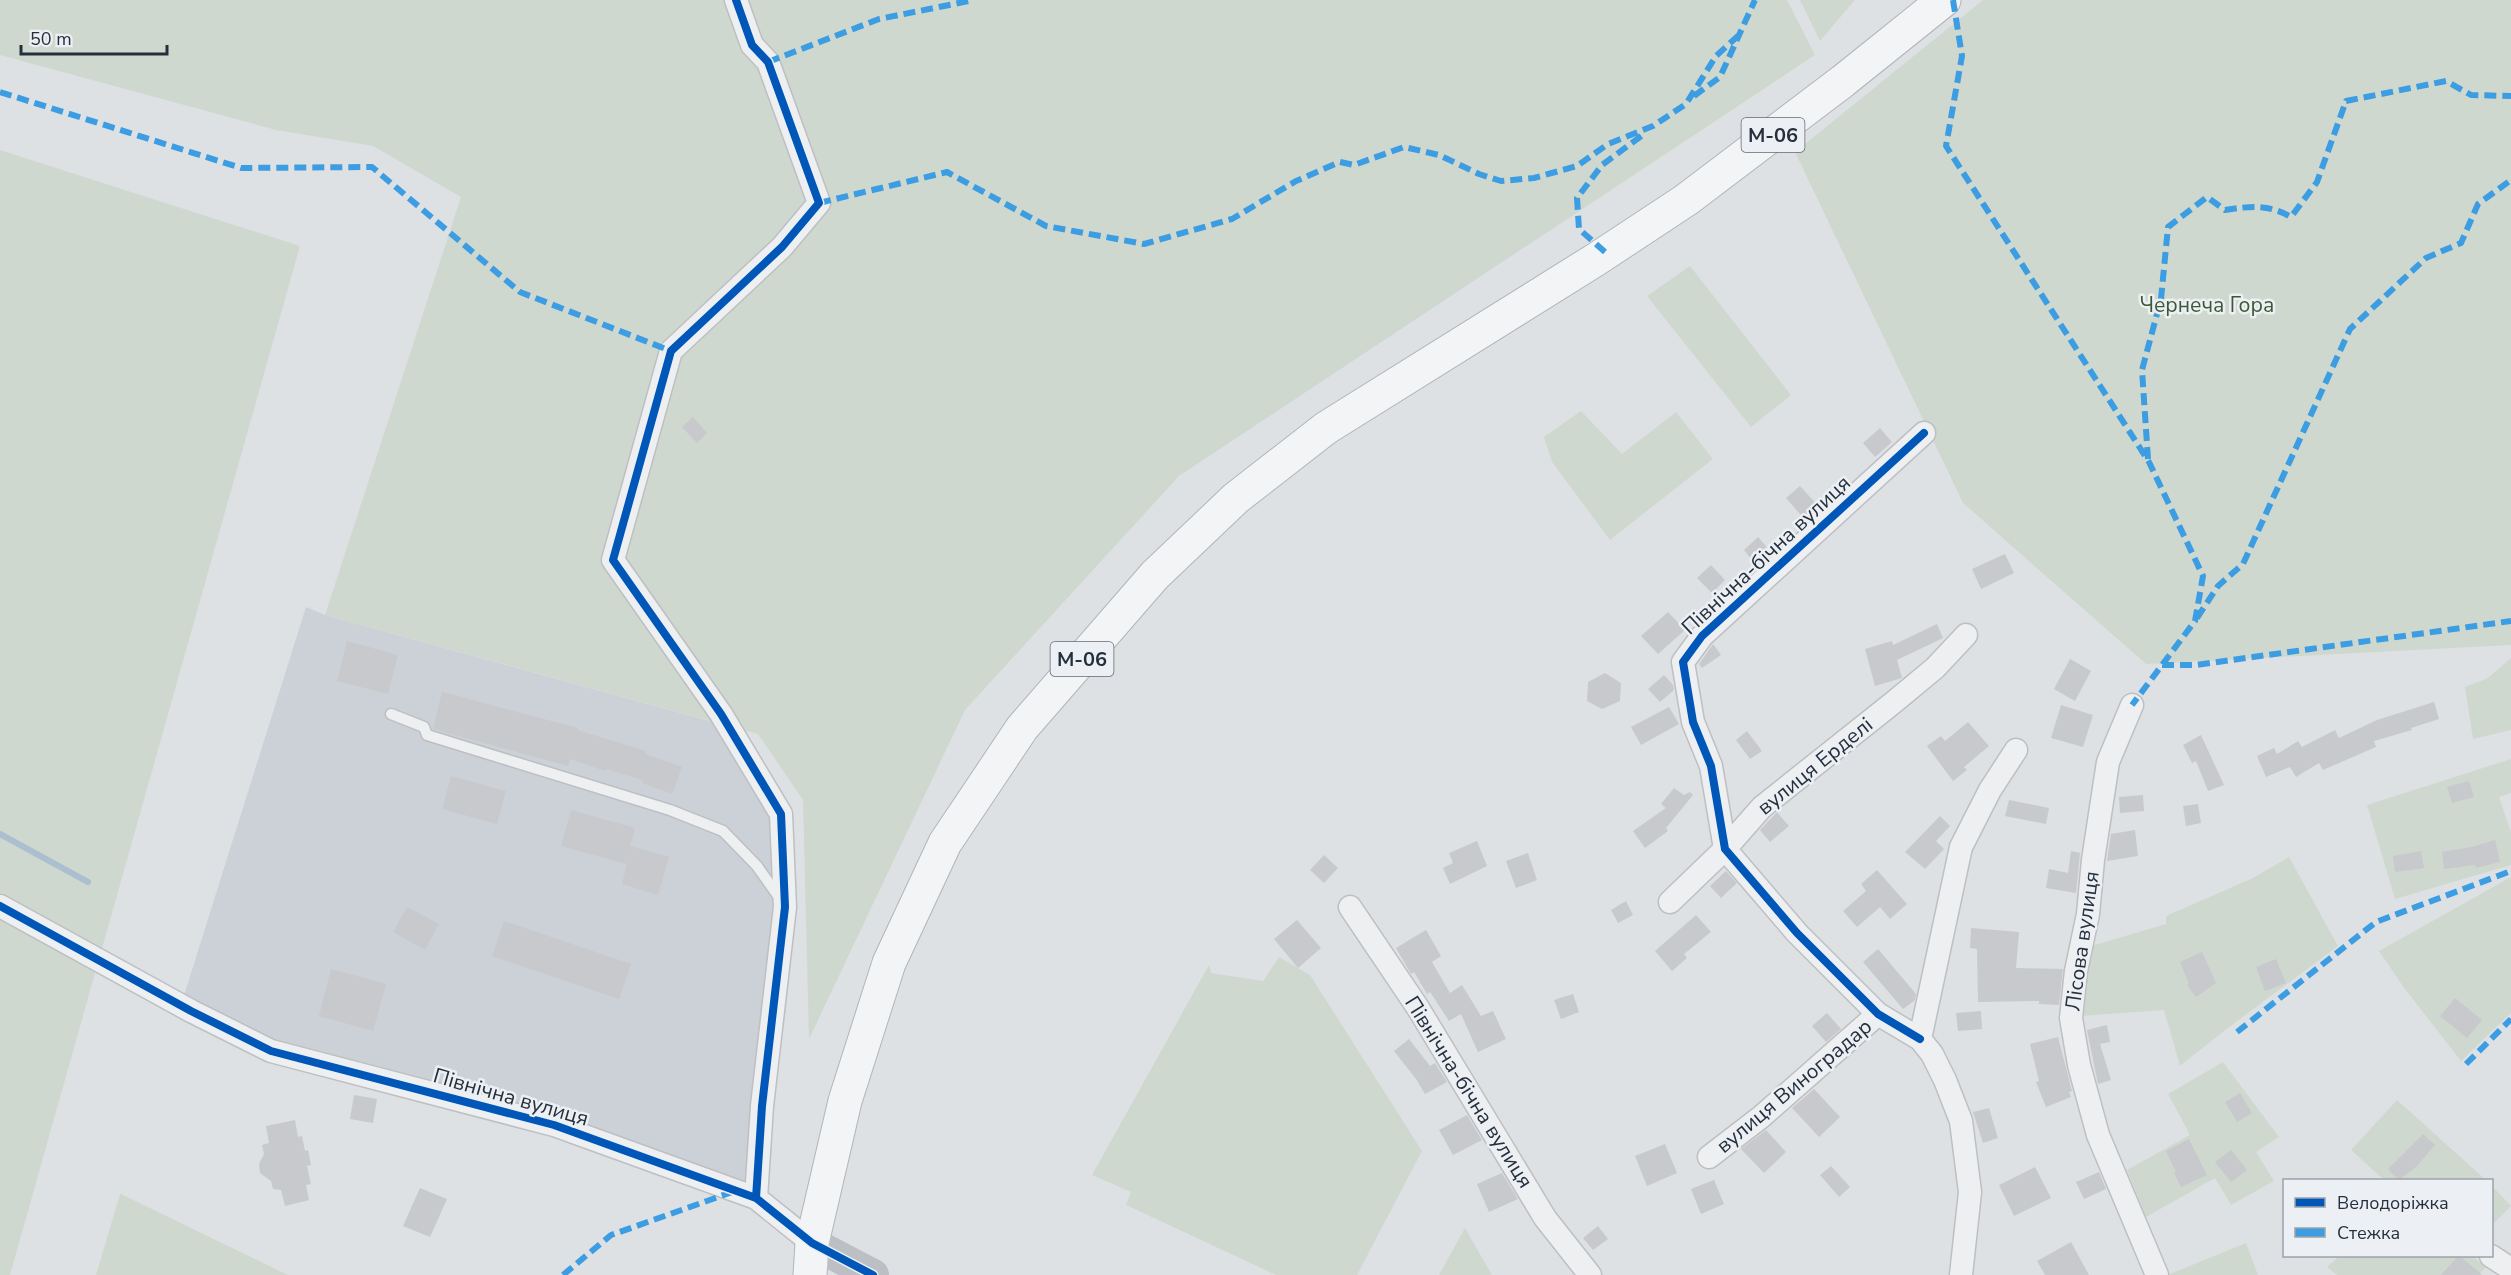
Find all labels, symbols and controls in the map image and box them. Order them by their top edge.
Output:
scale bar [21,18,166,56]
text: 50 m [30,27,72,51]
road number: М-06 [1742,118,1804,152]
park label: Чернеча Гора [2140,291,2274,319]
street label: Північна-бічна вулиця [1675,469,1857,641]
road number: М-06 [1050,642,1114,676]
street label: вулиця Ерделі [1751,711,1879,821]
street label: Лісова вулиця [2058,869,2106,1013]
street label: Північна-бічна вулиця [1398,991,1540,1193]
street label: вулиця Виноградар [1710,1013,1878,1159]
street label: Північна вулиця [430,1061,592,1133]
legend [2283,1179,2493,1257]
text: Велодоріжка [2337,1191,2449,1215]
text: Стежка [2337,1221,2400,1245]

